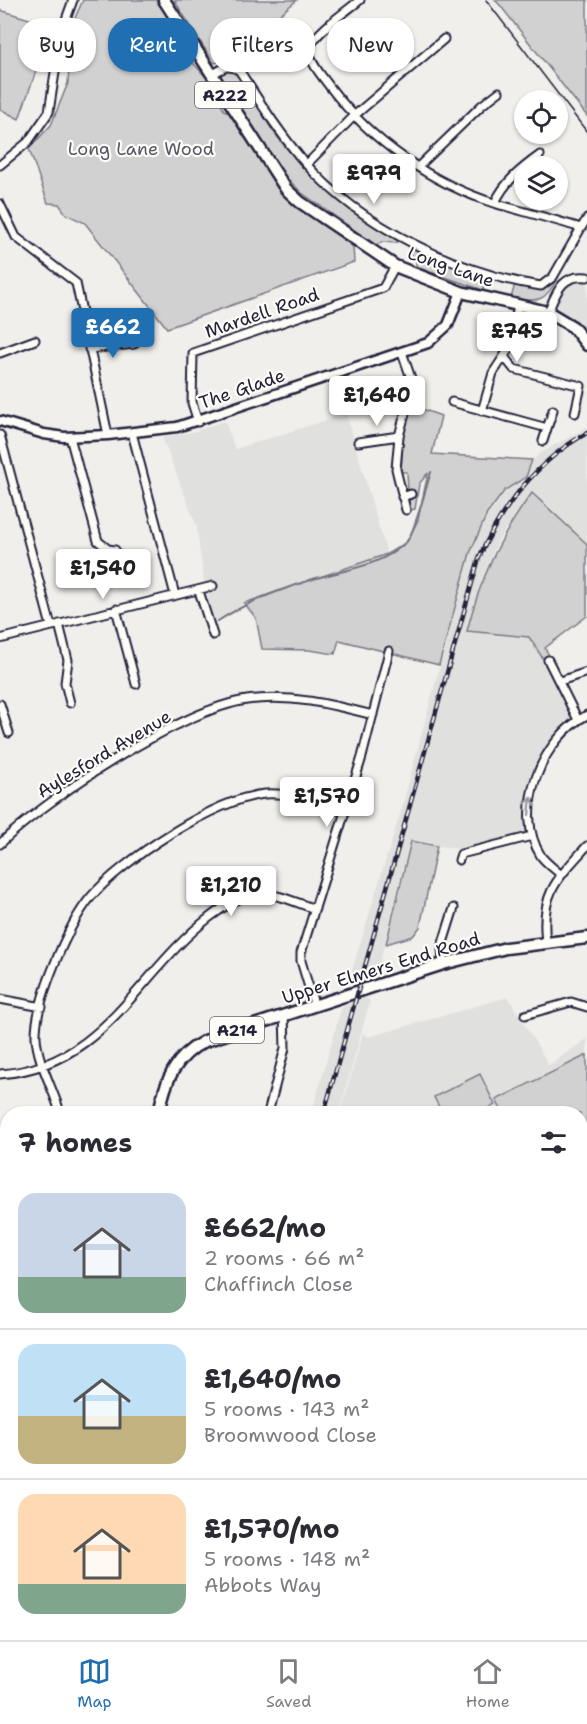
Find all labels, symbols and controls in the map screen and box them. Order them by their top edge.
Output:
chip: Buy [18,18,96,72]
chip: Rent [108,18,198,72]
chip: Filters [210,18,315,72]
chip: New [327,18,414,72]
road number: A222 [195,82,255,108]
map controls [514,90,568,210]
button: locate [514,90,568,144]
park label: Long Lane Wood [68,137,214,161]
pin: £979 [338,154,410,205]
button: layers [514,156,568,210]
text: £979 [347,160,401,186]
street label: Long Lane [404,241,498,293]
street label: Mardell Road [202,282,322,344]
pin: £662 [77,308,149,359]
pin: £745 [481,312,553,363]
text: £662 [85,314,141,340]
text: £745 [491,318,543,344]
street label: The Glade [196,363,288,415]
pin: £1,640 [328,376,426,427]
text: £1,640 [343,382,411,408]
pin: £1,540 [54,549,152,600]
text: £1,540 [70,555,136,581]
street label: Aylesford Avenue [32,704,176,804]
pin: £1,570 [278,777,376,828]
text: £1,570 [294,783,360,809]
one-way arrow [525,797,536,817]
pin: £1,210 [182,866,280,917]
text: £1,210 [200,872,262,898]
street label: Upper Elmers End Road [279,926,483,1010]
road number: A214 [210,1017,264,1043]
text: 7 homes [18,1125,132,1160]
icon: filters [537,1126,570,1159]
text: £662/mo [204,1210,326,1245]
icon: home [66,1217,138,1289]
text: 2 rooms · 66 m² [204,1245,365,1271]
text: Chaffinch Close [204,1271,353,1297]
text: £1,640/mo [204,1361,342,1396]
icon: home [66,1368,138,1440]
text: 5 rooms · 143 m² [204,1396,369,1422]
text: Broomwood Close [204,1422,377,1448]
text: £1,570/mo [204,1511,340,1546]
icon: home [66,1518,138,1590]
text: 5 rooms · 148 m² [204,1546,370,1572]
text: Abbots Way [204,1572,322,1598]
tab: Map [77,1655,111,1712]
tab: Saved [266,1655,311,1712]
tab: Home [466,1655,510,1712]

